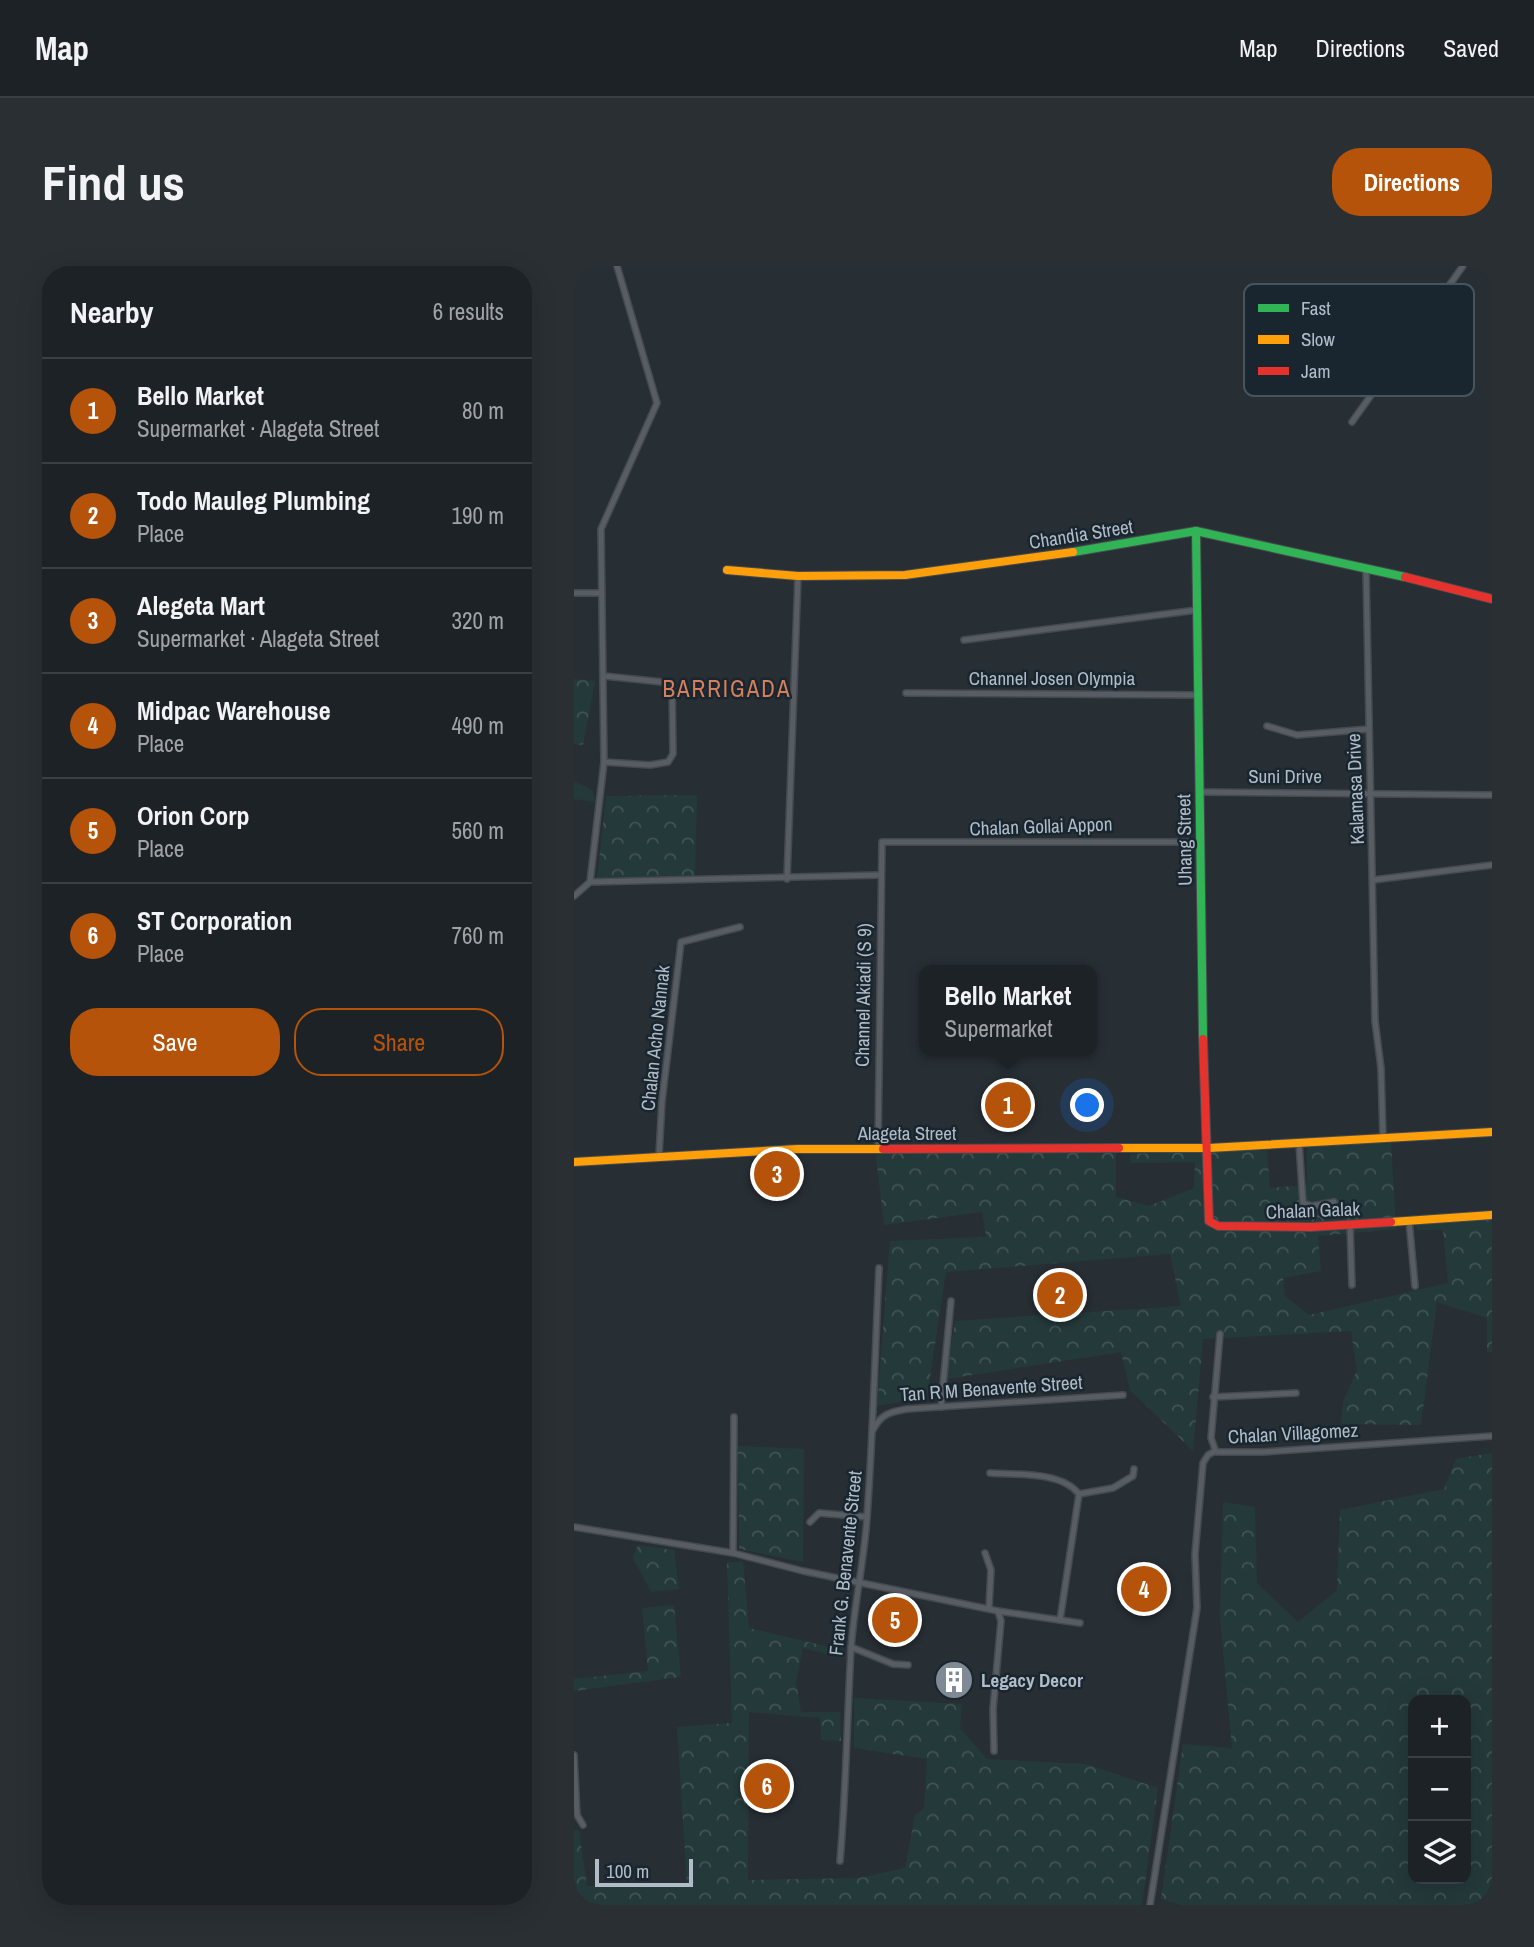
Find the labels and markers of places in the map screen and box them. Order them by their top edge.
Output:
pin: 1 [985,1079,1031,1131]
pin: 3 [754,1148,800,1200]
pin: 2 [1037,1269,1083,1321]
pin: 4 [1121,1563,1167,1615]
pin: 5 [872,1594,918,1646]
building icon: Legacy Decor [933,1659,975,1701]
place label: Legacy Decor [981,1667,1083,1693]
pin: 6 [744,1760,790,1812]

